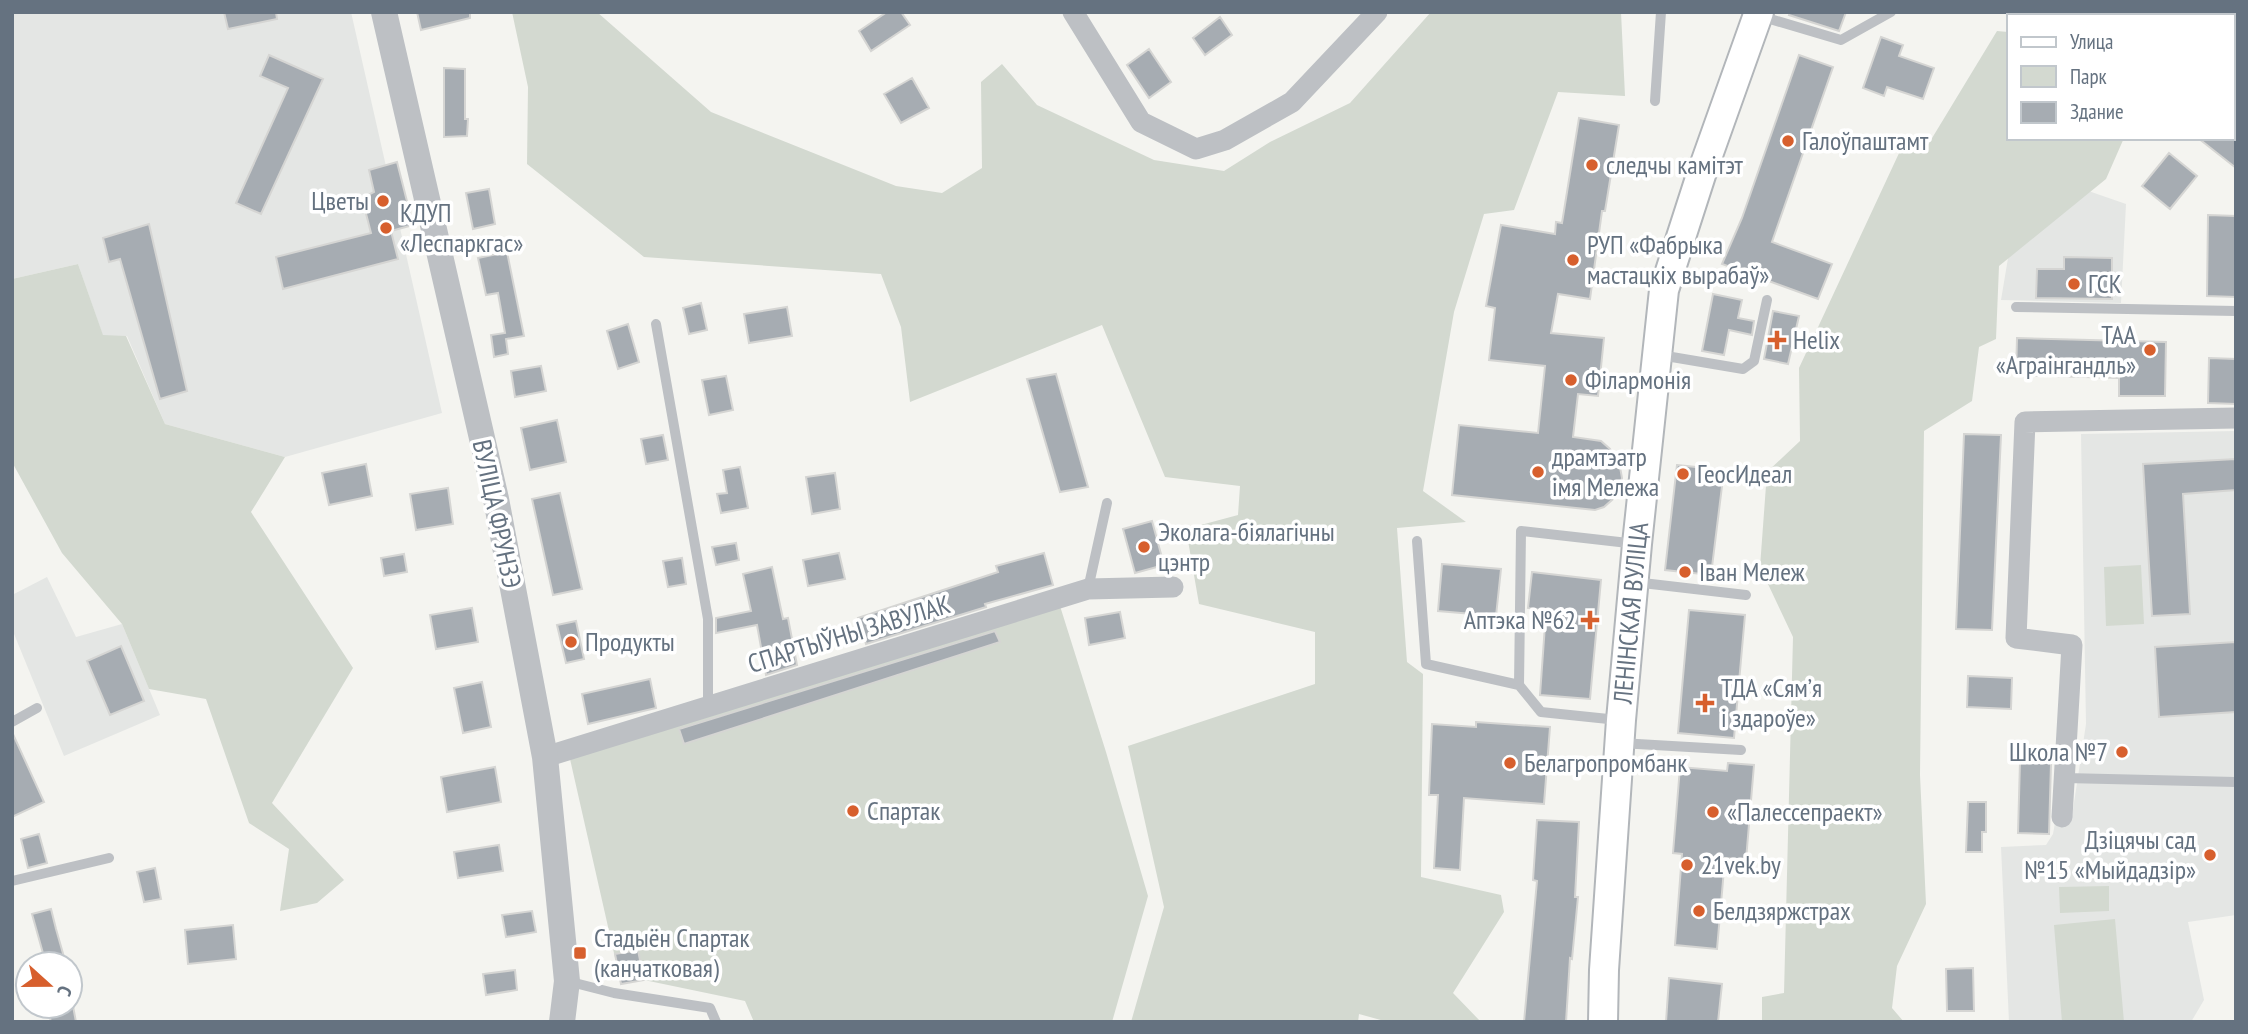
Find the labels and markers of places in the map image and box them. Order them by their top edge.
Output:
place label: Галоўпаштамт [1802,124,1929,157]
marker: Галоўпаштамт [1780,133,1796,149]
place label: следчы камітэт [1606,148,1744,181]
marker: следчы камітэт [1584,157,1600,173]
place label: Цветы [311,184,369,217]
marker: Цветы [375,193,391,209]
place label: КДУП «Леспаркгас» [400,196,523,259]
marker: КДУП «Леспаркгас» [378,220,394,236]
place label: РУП «Фабрыка мастацкіх вырабаў» [1587,228,1769,291]
marker: РУП «Фабрыка мастацкіх вырабаў» [1565,252,1581,268]
place label: ГСК [2088,267,2122,300]
marker: ГСК [2066,276,2082,292]
place label: ТАА «Аграінгандль» [1996,318,2137,381]
place label: Helix [1793,323,1840,356]
marker: Helix [1767,330,1787,350]
marker: ТАА «Аграінгандль» [2142,342,2158,358]
place label: Філармонія [1585,363,1691,396]
marker: Філармонія [1563,372,1579,388]
place label: драмтэатр імя Мележа [1552,440,1659,503]
place label: ГеосИдеал [1697,457,1792,490]
marker: драмтэатр імя Мележа [1530,464,1546,480]
marker: ГеосИдеал [1675,466,1691,482]
place label: Эколага-біялагічны цэнтр [1158,515,1335,578]
marker: Эколага-біялагічны цэнтр [1136,539,1152,555]
place label: Іван Мележ [1699,555,1805,588]
marker: Іван Мележ [1677,564,1693,580]
place label: Аптэка №62 [1464,603,1576,636]
marker: Аптэка №62 [1582,612,1598,628]
place label: Продукты [585,625,675,658]
marker: Продукты [563,634,579,650]
place label: ТДА «Сямʼя і здароўе» [1721,671,1822,734]
marker: ТДА «Сямʼя і здароўе» [1695,693,1715,713]
place label: Школа №7 [2009,735,2108,768]
marker: Школа №7 [2114,744,2130,760]
place label: Белагропромбанк [1524,746,1687,779]
marker: Белагропромбанк [1502,755,1518,771]
place label: Спартак [867,794,940,827]
place label: «Палессепраект» [1727,795,1883,828]
marker: Спартак [845,803,861,819]
marker: «Палессепраект» [1705,804,1721,820]
place label: Дзіцячы сад №15 «Мыйдадзір» [2024,823,2196,886]
marker: Дзіцячы сад №15 «Мыйдадзір» [2202,847,2218,863]
place label: 21vek.by [1701,848,1781,881]
marker: 21vek.by [1679,857,1695,873]
place label: Белдзяржстрах [1713,894,1851,927]
marker: Белдзяржстрах [1691,903,1707,919]
place label: Стадыён Спартак (канчатковая) [594,921,750,984]
marker: Стадыён Спартак (канчатковая) [572,945,588,961]

